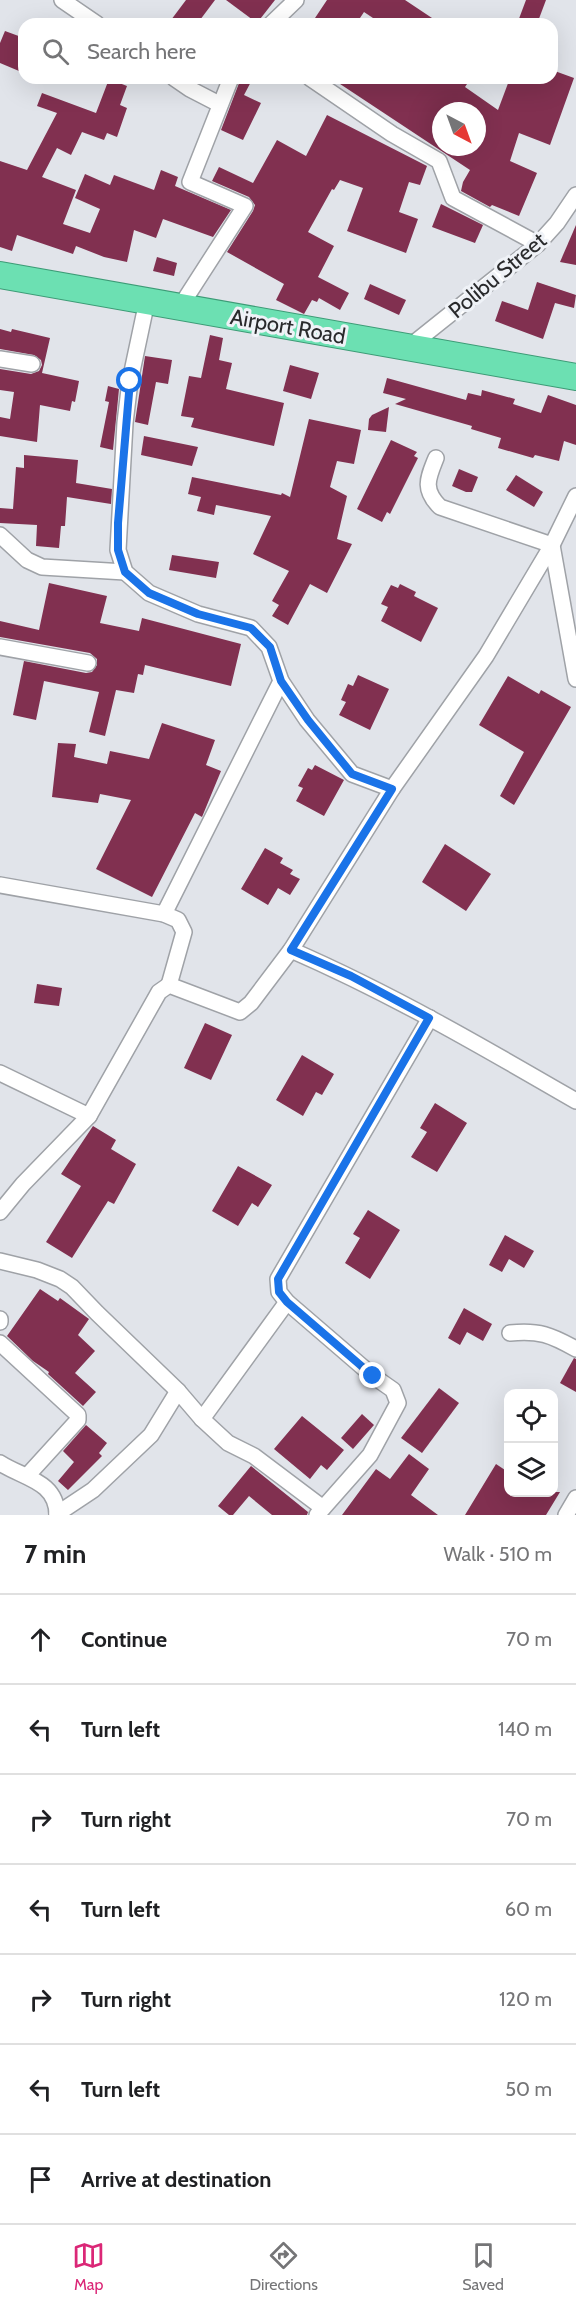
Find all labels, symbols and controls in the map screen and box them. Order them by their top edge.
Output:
search box [18,18,558,84]
icon: search [39,35,72,68]
text: Search here [87,38,196,65]
north arrow [432,102,486,156]
street label: Polibu Street [443,226,552,324]
street label: Airport Road [228,303,348,350]
route start [116,367,142,393]
route end [359,1362,385,1388]
map controls [504,1389,558,1497]
button: locate [504,1389,558,1443]
button: layers [504,1443,558,1497]
text: 7 min [24,1538,86,1570]
text: Walk · 510 m [444,1542,552,1566]
icon: ahead [24,1623,57,1656]
text: Continue [81,1626,167,1653]
text: 70 m [506,1627,552,1651]
icon: left [24,1713,57,1746]
text: Turn left [81,1716,160,1743]
text: 140 m [498,1717,552,1741]
icon: right [24,1803,57,1836]
text: Turn right [81,1806,171,1833]
text: 70 m [506,1807,552,1831]
icon: left [24,1893,57,1926]
text: Turn left [81,1896,160,1923]
text: 60 m [505,1897,552,1921]
icon: right [24,1983,57,2016]
text: Turn right [81,1986,171,2013]
text: 120 m [499,1987,552,2011]
icon: left [24,2073,57,2106]
text: Turn left [81,2076,160,2103]
text: 50 m [505,2077,552,2101]
icon: arrive [24,2163,57,2196]
text: Arrive at destination [81,2166,271,2193]
tab: Map [72,2239,105,2294]
tab: Directions [250,2239,318,2294]
tab: Saved [462,2239,504,2294]

